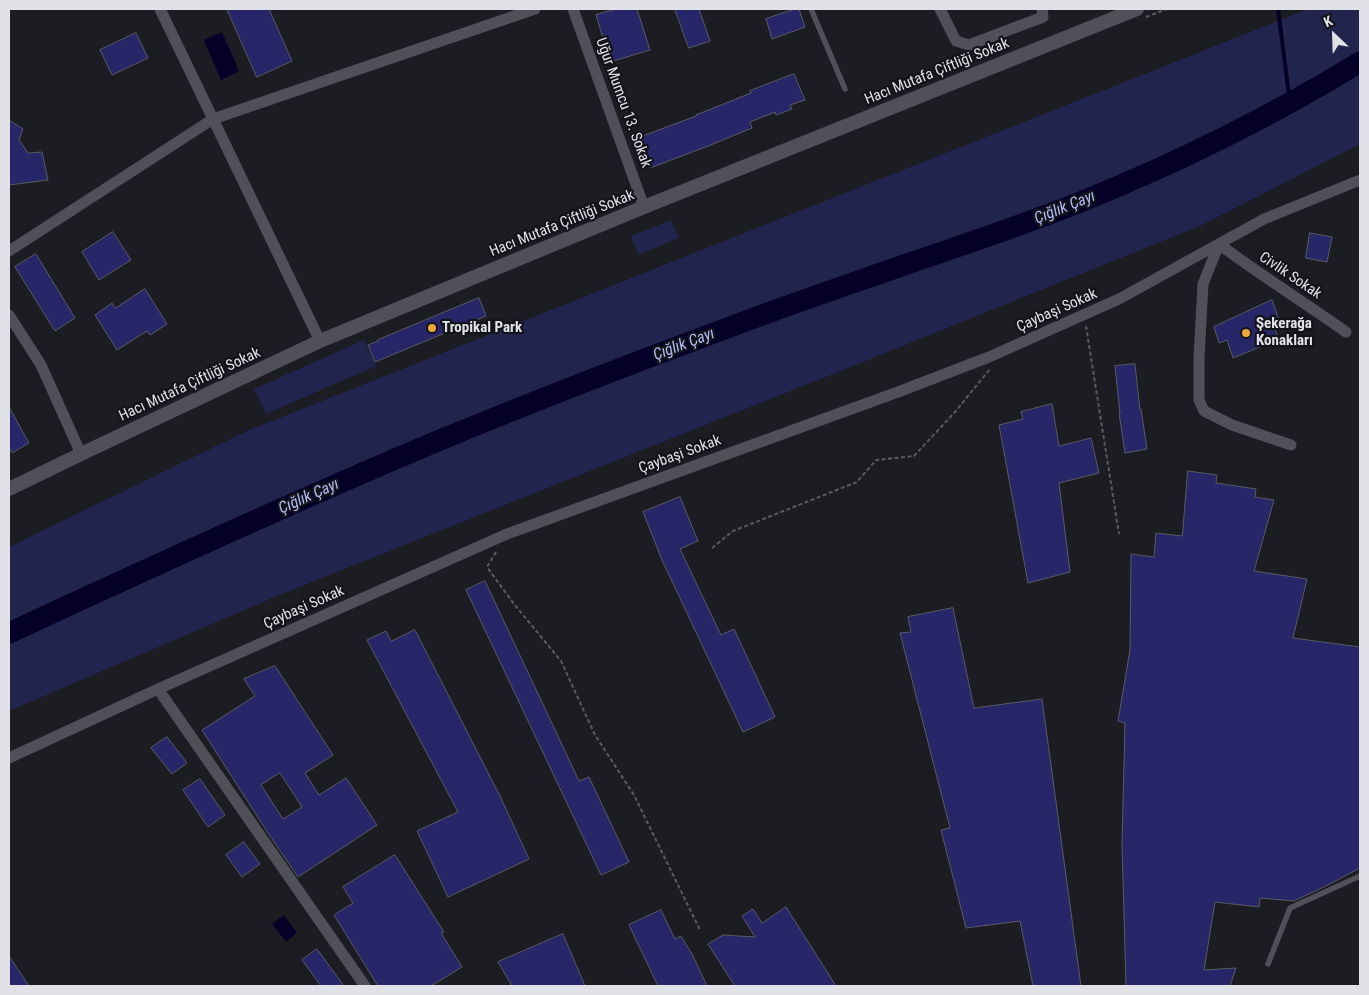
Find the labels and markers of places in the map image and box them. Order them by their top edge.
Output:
place label: Şekerağa Konakları [1256,315,1313,350]
place label: Tropikal Park [442,319,522,337]
marker: Tropikal Park [426,322,438,334]
marker: Şekerağa Konakları [1240,327,1252,339]

